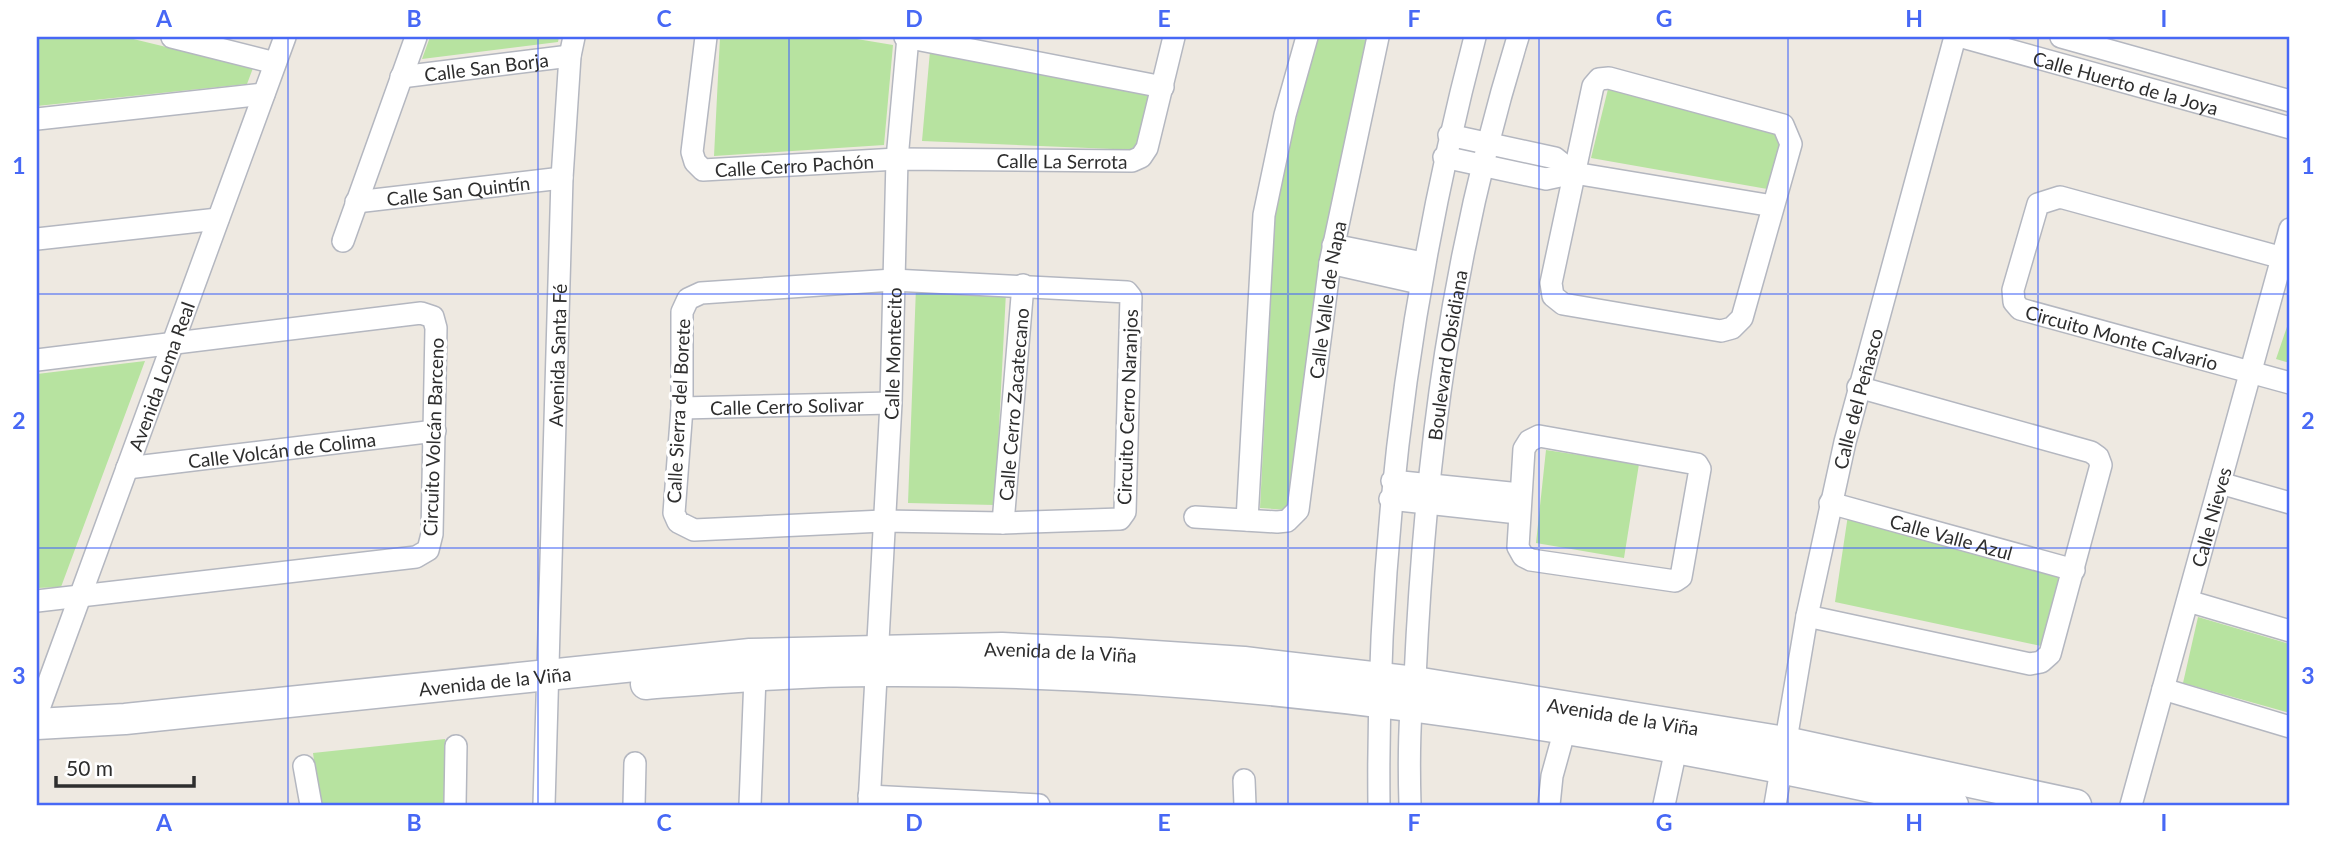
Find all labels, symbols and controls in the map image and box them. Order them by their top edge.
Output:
text: A [155,4,173,32]
text: B [406,4,422,32]
text: C [656,4,672,32]
text: D [905,4,923,32]
text: E [1157,4,1171,32]
text: F [1407,4,1421,32]
text: G [1656,4,1672,32]
text: H [1905,4,1923,32]
text: I [2161,4,2167,32]
street label: Calle Huerto de la Joya [2031,46,2221,119]
street label: Calle San Borja [423,47,550,86]
street label: Calle La Serrota [997,148,1128,172]
street label: Calle Cerro Pachón [714,149,874,181]
text: 1 [12,151,26,179]
text: 1 [2301,151,2315,179]
street label: Calle San Quintín [385,170,531,210]
street label: Calle Valle de Napa [1304,219,1350,380]
street label: Boulevard Obsidiana [1422,268,1471,442]
street label: Avenida Santa Fé [543,283,570,427]
street label: Calle Montecito [879,287,905,421]
street label: Avenida Loma Real [123,298,199,454]
street label: Circuito Monte Calvario [2023,300,2221,374]
street label: Calle Cerro Zacatecano [993,307,1033,502]
street label: Circuito Cerro Naranjos [1112,309,1142,505]
street label: Calle Sierra del Borete [662,318,694,504]
street label: Calle del Peñasco [1828,325,1887,471]
street label: Circuito Volcán Barceno [418,337,448,537]
street label: Calle Cerro Solivar [710,392,864,419]
text: 2 [12,406,26,434]
text: 2 [2301,406,2315,434]
street label: Calle Volcán de Colima [187,427,377,472]
street label: Calle Nieves [2186,464,2235,569]
street label: Calle Valle Azul [1888,509,2015,564]
street label: Avenida de la Viña [984,636,1138,666]
text: 3 [12,661,26,689]
street label: Avenida de la Viña [418,661,572,700]
text: 3 [2301,661,2315,689]
street label: Avenida de la Viña [1546,692,1700,739]
scale bar [56,744,194,788]
text: 50 m [66,755,113,780]
text: A [155,808,173,836]
text: B [406,808,422,836]
text: C [656,808,672,836]
text: D [905,808,923,836]
text: E [1157,808,1171,836]
text: F [1407,808,1421,836]
text: G [1656,808,1672,836]
text: H [1905,808,1923,836]
text: I [2161,808,2167,836]

